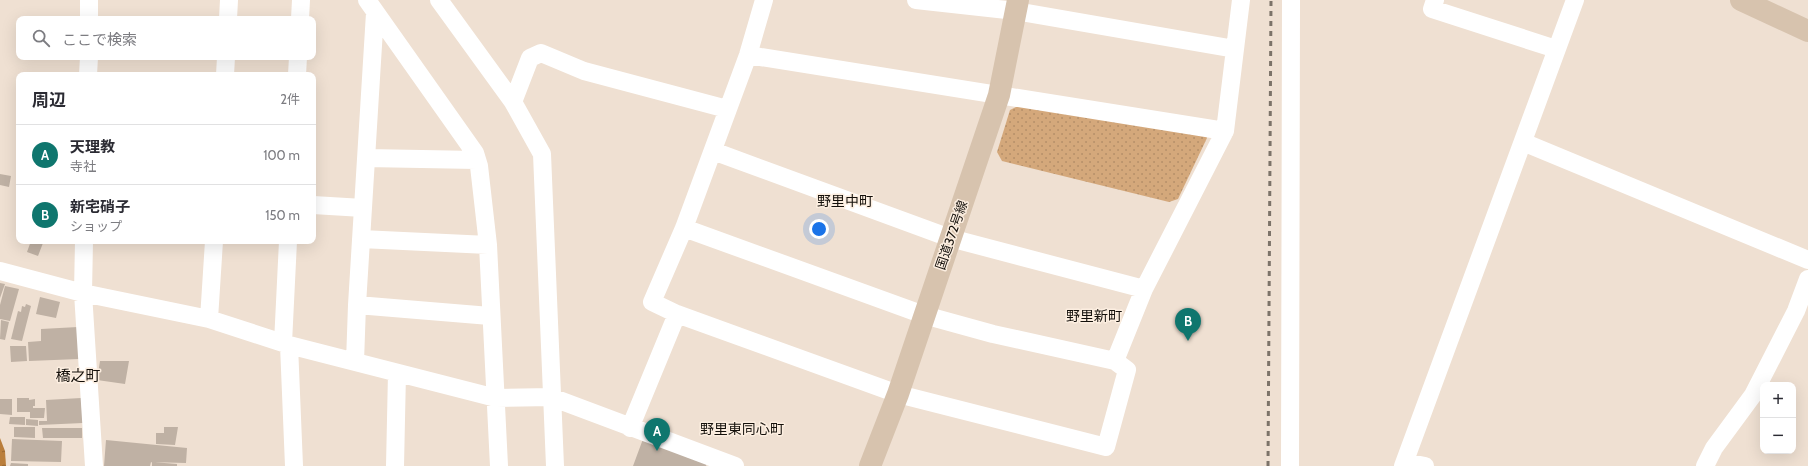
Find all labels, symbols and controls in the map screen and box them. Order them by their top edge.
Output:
search box [16,16,316,60]
icon: search [30,27,52,49]
text: ここで検索 [62,31,137,49]
text: 周辺 [32,90,66,110]
text: 2件 [280,91,300,107]
text: 天理教 [70,138,115,156]
text: A [41,147,49,163]
text: 100 m [263,147,300,163]
text: 寺社 [70,158,96,174]
district label: 野里中町 [817,192,873,210]
text: 新宅硝子 [70,198,130,216]
street label: 国道372号線 [932,198,970,272]
text: B [41,207,49,223]
text: 150 m [265,207,300,223]
text: ショップ [70,218,122,234]
your location [809,219,829,239]
district label: 野里新町 [1066,307,1122,325]
pin: B [1175,308,1201,341]
district label: 橋之町 [55,367,101,385]
map controls [1760,382,1796,454]
button: + [1760,382,1796,418]
pin: A [644,418,670,451]
button: − [1760,418,1796,454]
district label: 野里東同心町 [700,420,784,438]

